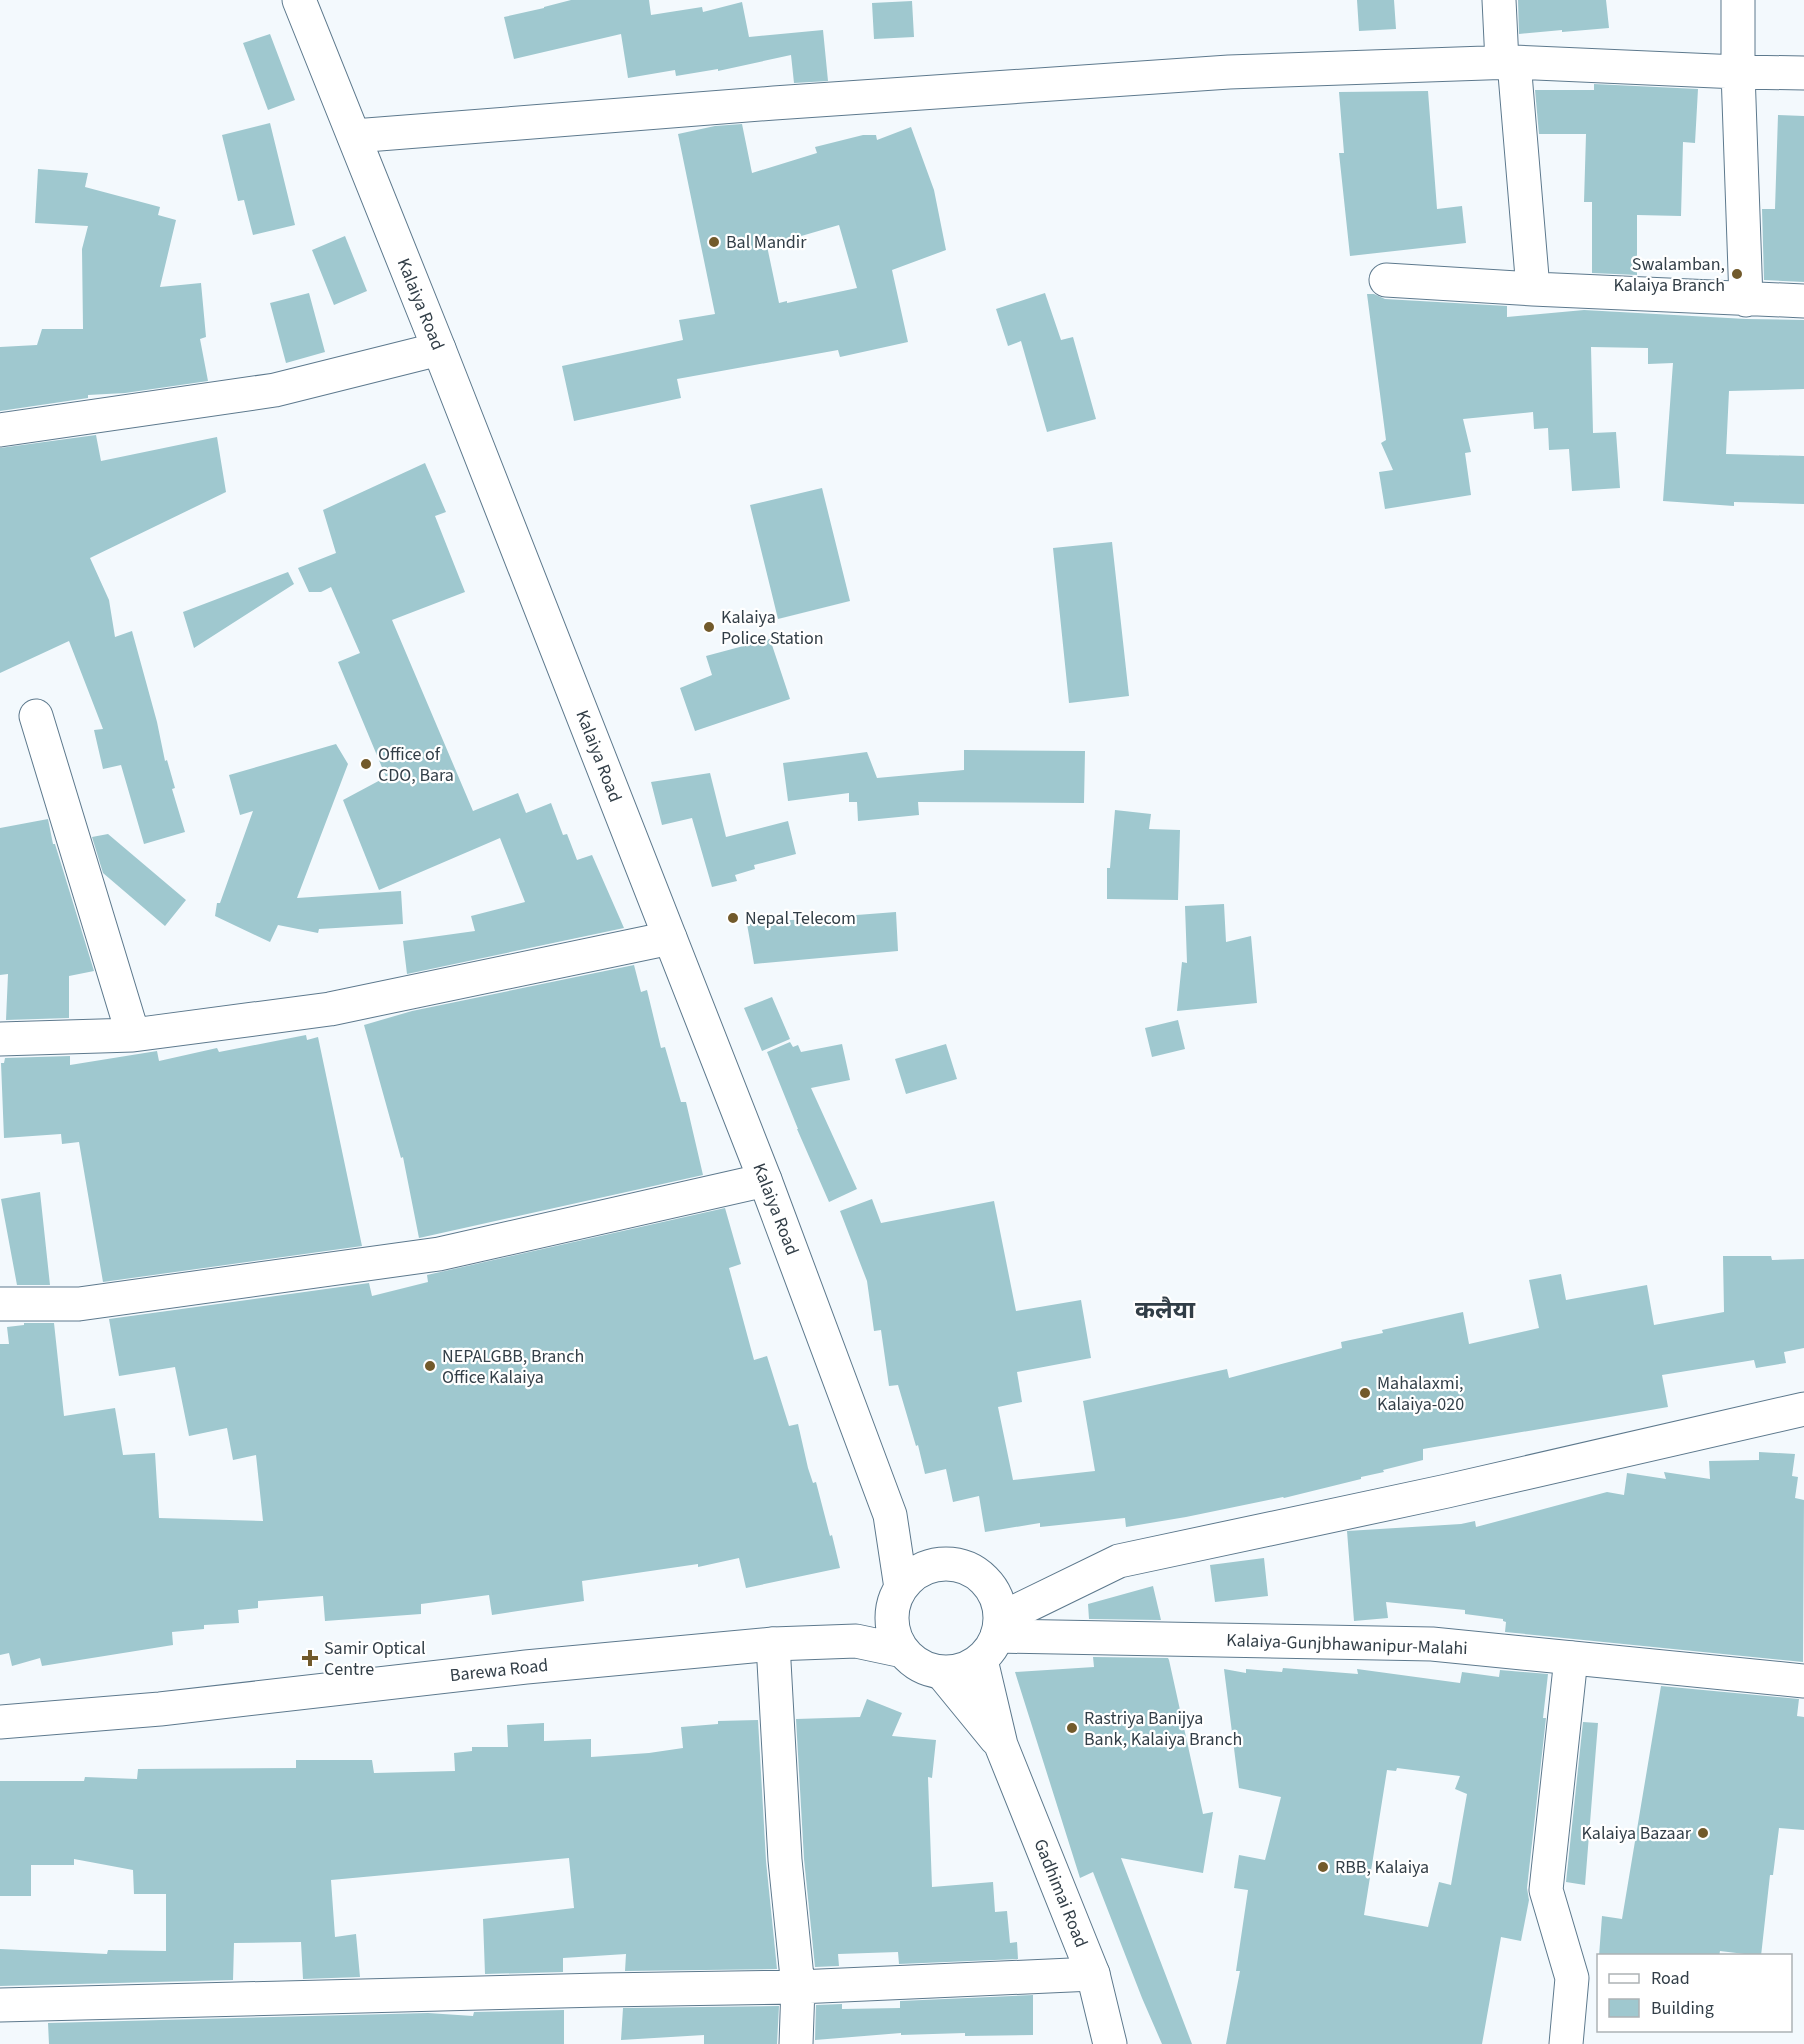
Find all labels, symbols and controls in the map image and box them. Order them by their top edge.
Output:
place label: Bal Mandir [726,230,807,255]
marker: Bal Mandir [707,235,721,249]
place label: Swalamban, Kalaiya Branch [1613,252,1725,298]
street label: Kalaiya Road [391,255,450,354]
marker: Swalamban, Kalaiya Branch [1730,267,1744,281]
place label: Kalaiya Police Station [721,605,824,651]
marker: Kalaiya Police Station [702,620,716,634]
street label: Kalaiya Road [569,706,628,806]
place label: Office of CDO, Bara [378,742,454,788]
marker: Office of CDO, Bara [359,757,373,771]
place label: Nepal Telecom [745,906,856,931]
marker: Nepal Telecom [726,911,740,925]
street label: Kalaiya Road [746,1159,805,1259]
district label: कलैया [1135,1293,1196,1328]
place label: NEPALGBB, Branch Office Kalaiya [442,1344,584,1390]
marker: NEPALGBB, Branch Office Kalaiya [423,1359,437,1373]
place label: Mahalaxmi, Kalaiya-020 [1377,1371,1464,1417]
marker: Mahalaxmi, Kalaiya-020 [1358,1386,1372,1400]
street label: Kalaiya-Gunjbhawanipur-Malahi [1226,1628,1468,1661]
place label: Samir Optical Centre [324,1636,426,1682]
marker: Samir Optical Centre [301,1649,319,1667]
street label: Barewa Road [449,1653,549,1688]
place label: Rastriya Banijya Bank, Kalaiya Branch [1084,1706,1242,1752]
marker: Rastriya Banijya Bank, Kalaiya Branch [1065,1721,1079,1735]
place label: Kalaiya Bazaar [1581,1821,1692,1846]
marker: Kalaiya Bazaar [1696,1826,1710,1840]
street label: Gadhimai Road [1027,1835,1094,1951]
place label: RBB, Kalaiya [1335,1855,1429,1880]
marker: RBB, Kalaiya [1316,1860,1330,1874]
legend [1597,1954,1792,2032]
text: Road [1651,1966,1690,1991]
text: Building [1651,1996,1714,2021]

